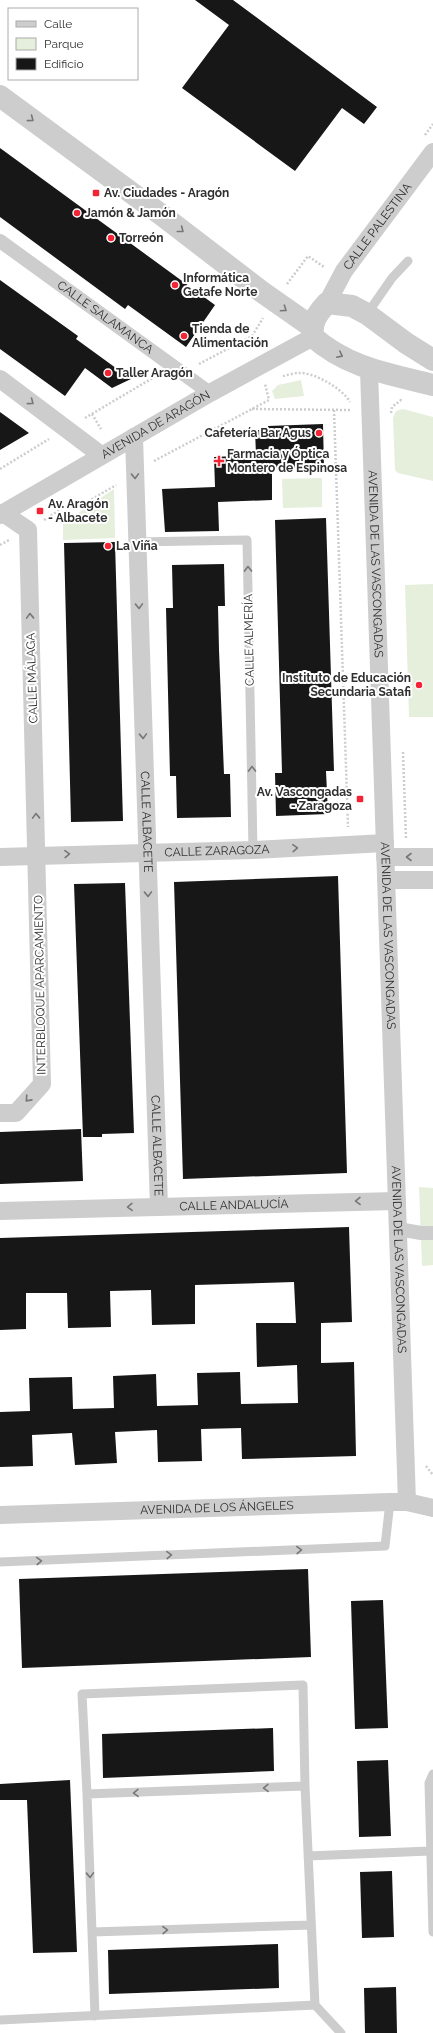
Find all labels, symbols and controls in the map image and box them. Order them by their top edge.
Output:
legend [8,8,138,80]
text: Calle [44,17,72,31]
text: Parque [44,37,84,51]
text: Edificio [44,57,84,71]
one-way arrow [27,114,34,121]
street label: CALLE PALESTINA [340,180,414,273]
place label: Av. Ciudades - Aragón [104,186,229,200]
marker: Av. Ciudades - Aragón [91,188,101,198]
place label: Jamón & Jamón [85,206,176,220]
marker: Jamón & Jamón [72,208,82,218]
one-way arrow [176,225,183,232]
place label: Torreón [119,231,163,245]
marker: Torreón [106,233,116,243]
place label: Informática Getafe Norte [183,271,257,299]
street label: CALLE SALAMANCA [55,278,156,357]
marker: Informática Getafe Norte [170,280,180,290]
one-way arrow [280,304,287,311]
place label: Tienda de Alimentación [192,322,268,350]
marker: Tienda de Alimentación [179,331,189,341]
one-way arrow [336,350,344,358]
place label: Taller Aragón [116,366,193,380]
marker: Taller Aragón [103,368,113,378]
street label: AVENIDA DE ARAGÓN [99,388,213,462]
one-way arrow [27,397,34,404]
place label: Cafetería Bar Agus [204,426,311,440]
marker: Cafetería Bar Agus [314,428,324,438]
place label: Farmacia y Óptica Montero de Espinosa [227,446,347,475]
marker: Farmacia y Óptica Montero de Espinosa [214,456,224,466]
street label: AVENIDA DE LAS VASCONGADAS [365,470,386,658]
one-way arrow [131,473,139,479]
place label: Av. Aragón - Albacete [48,497,108,525]
marker: Av. Aragón - Albacete [35,506,45,516]
place label: La Viña [116,539,158,553]
marker: La Viña [103,541,113,551]
one-way arrow [243,566,252,572]
street label: CALLE ALMERÍA [241,594,257,686]
one-way arrow [135,603,143,609]
one-way arrow [26,613,34,619]
street label: CALLE MÁLAGA [23,632,41,724]
place label: Instituto de Educación Secundaria Satafi [282,671,411,699]
marker: Instituto de Educación Secundaria Satafi [414,680,424,690]
one-way arrow [139,733,147,739]
one-way arrow [247,766,256,772]
street label: CALLE ALBACETE [138,771,155,873]
place label: Av. Vascongadas - Zaragoza [257,785,352,813]
marker: Av. Vascongadas - Zaragoza [355,794,365,804]
one-way arrow [32,813,40,819]
street label: CALLE ZARAGOZA [164,842,270,859]
street label: AVENIDA DE LAS VASCONGADAS [378,842,398,1030]
one-way arrow [292,844,298,852]
one-way arrow [64,850,70,858]
one-way arrow [406,853,412,861]
one-way arrow [144,891,153,897]
street label: INTERBLOQUE APARCAMIENTO [31,895,49,1075]
one-way arrow [25,1094,33,1102]
street label: CALLE ALBACETE [148,1095,166,1196]
street label: AVENIDA DE LAS VASCONGADAS [389,1166,409,1353]
street label: CALLE ANDALUCÍA [179,1197,289,1213]
one-way arrow [355,1197,361,1205]
one-way arrow [127,1203,133,1212]
street label: AVENIDA DE LOS ÁNGELES [140,1498,294,1517]
one-way arrow [296,1545,302,1554]
one-way arrow [166,1551,172,1559]
one-way arrow [36,1556,42,1565]
one-way arrow [263,1783,269,1792]
one-way arrow [133,1788,139,1797]
one-way arrow [86,1872,94,1878]
one-way arrow [162,1926,168,1934]

